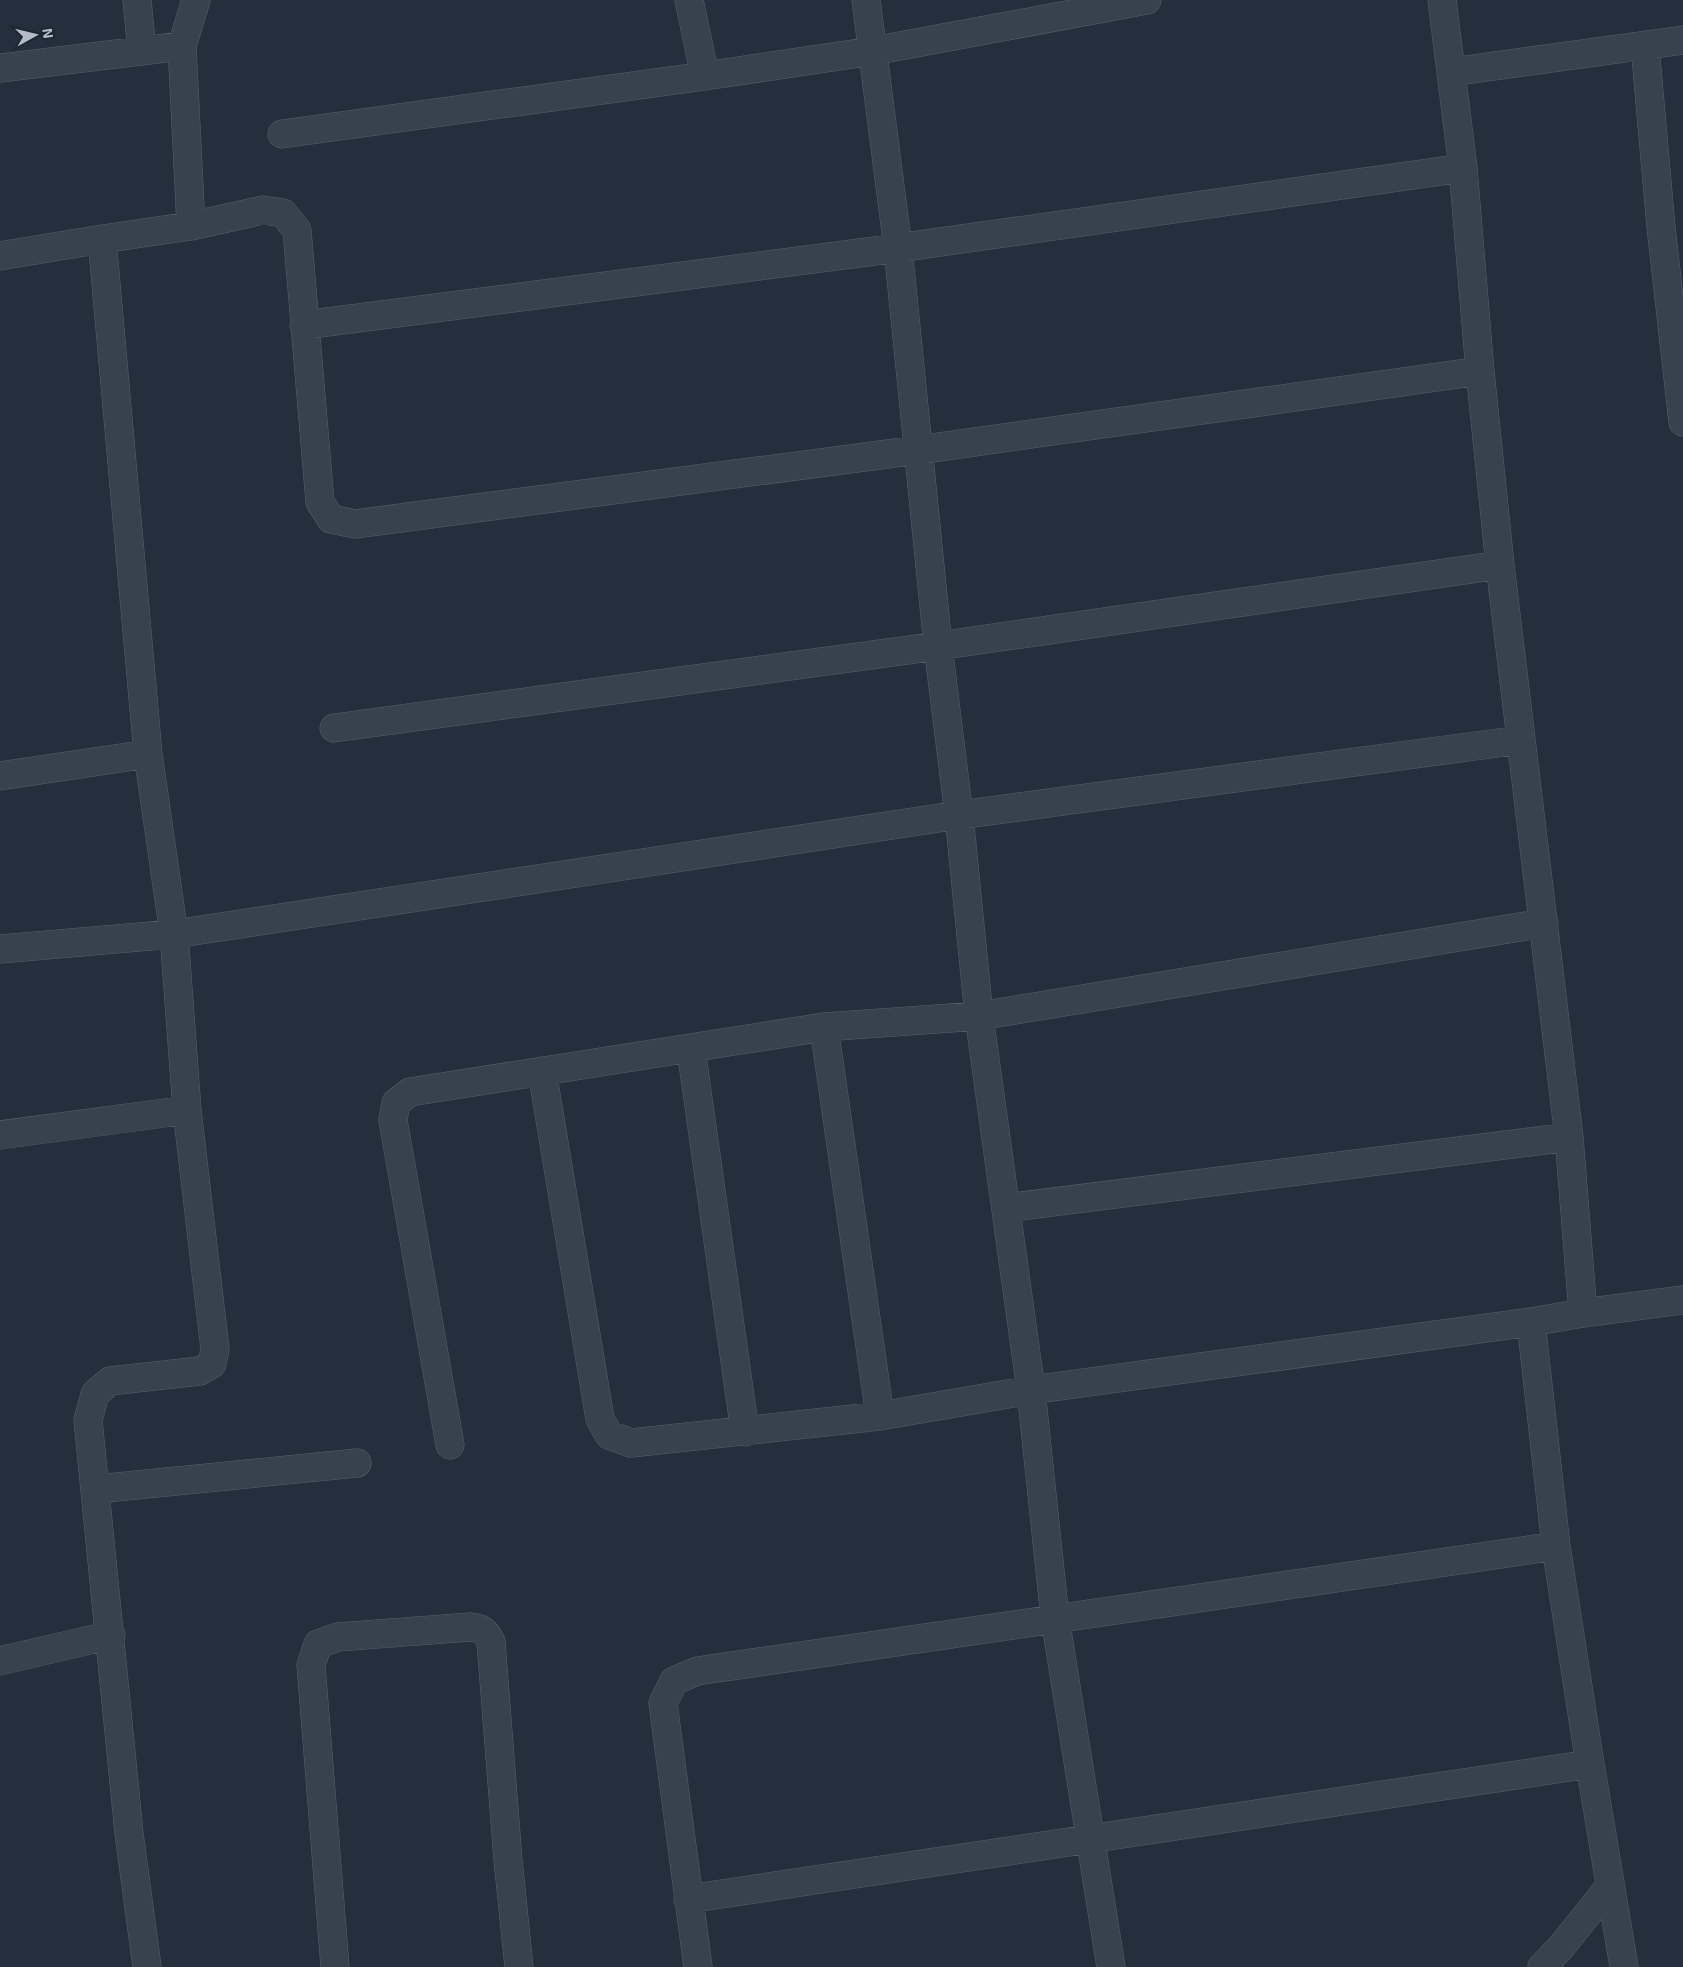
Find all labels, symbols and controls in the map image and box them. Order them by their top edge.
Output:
north arrow [10,10,60,60]
text: N [39,27,57,39]

